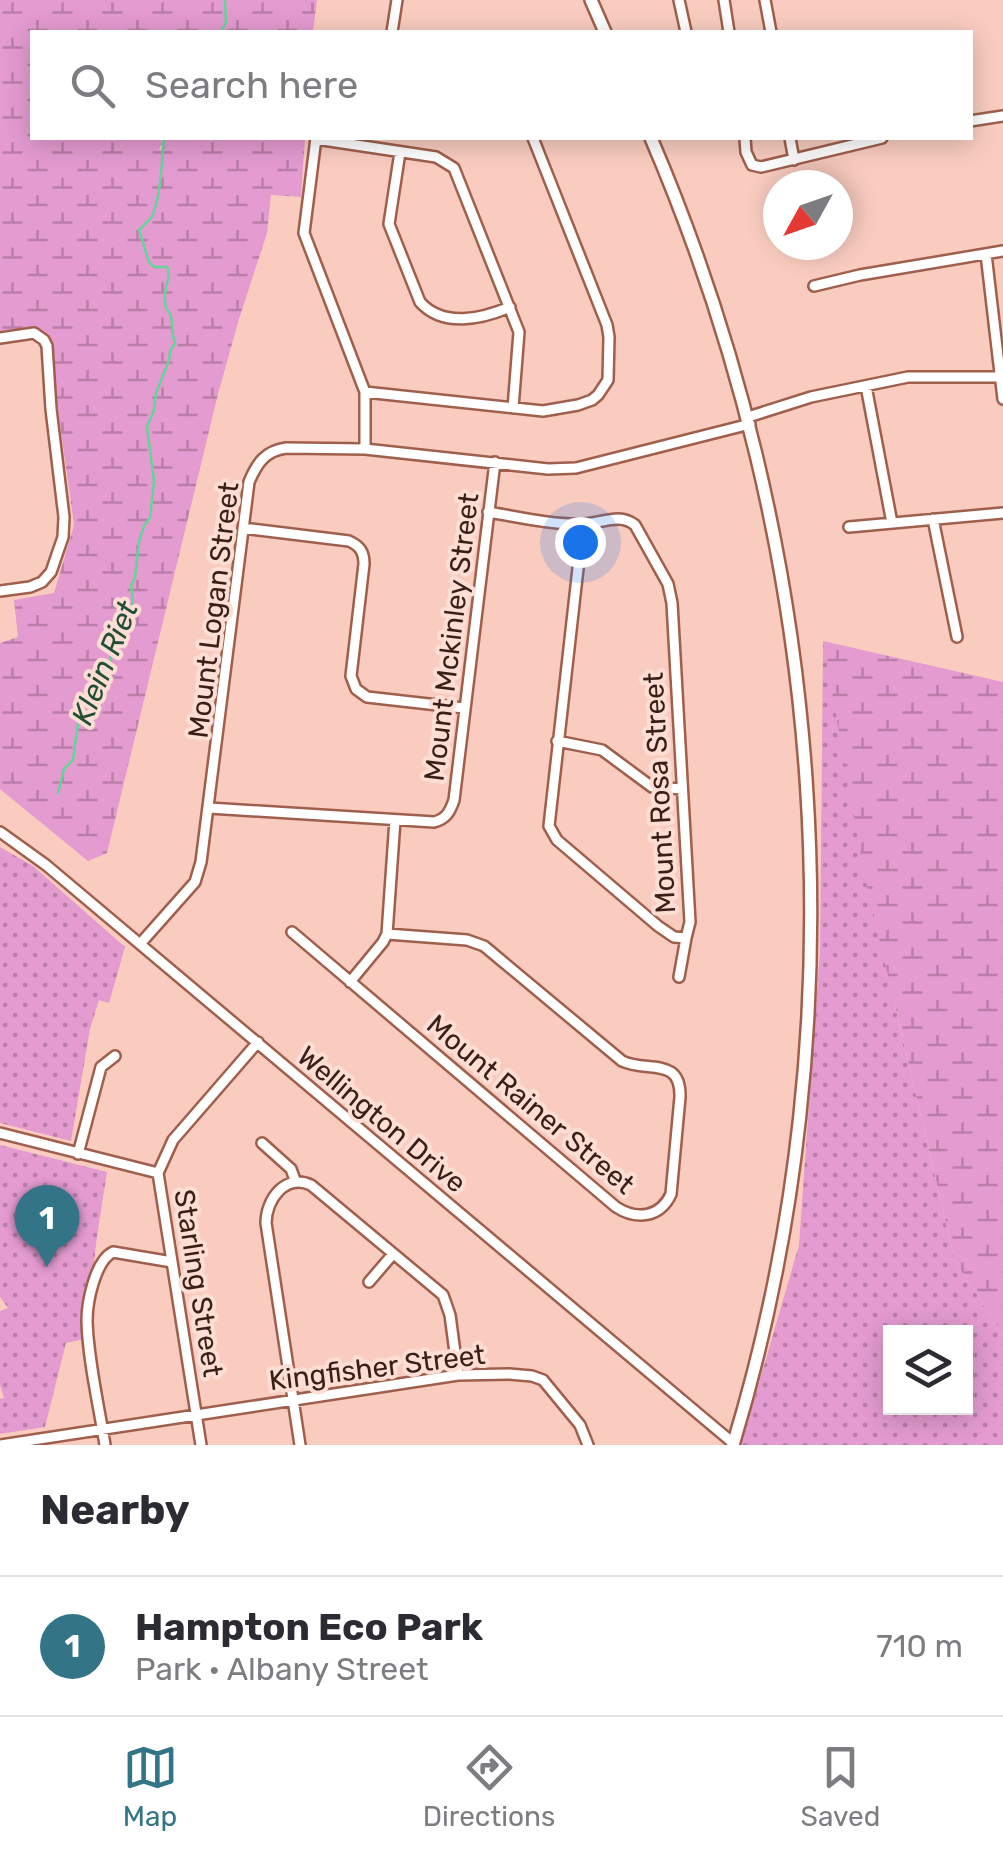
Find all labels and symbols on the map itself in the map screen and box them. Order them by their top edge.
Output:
north arrow [763,170,853,260]
street label: Mount Logan Street [181,480,246,740]
street label: Mount Mckinley Street [417,491,486,783]
your location [555,517,606,568]
water label: Klein Riet [64,596,146,730]
street label: Mount Rosa Street [637,671,682,914]
street label: Mount Rainer Street [420,1008,641,1201]
street label: Wellington Drive [291,1039,473,1199]
pin: 1 [15,1184,80,1267]
street label: Starling Street [167,1187,230,1379]
street label: Kingfisher Street [267,1338,487,1397]

